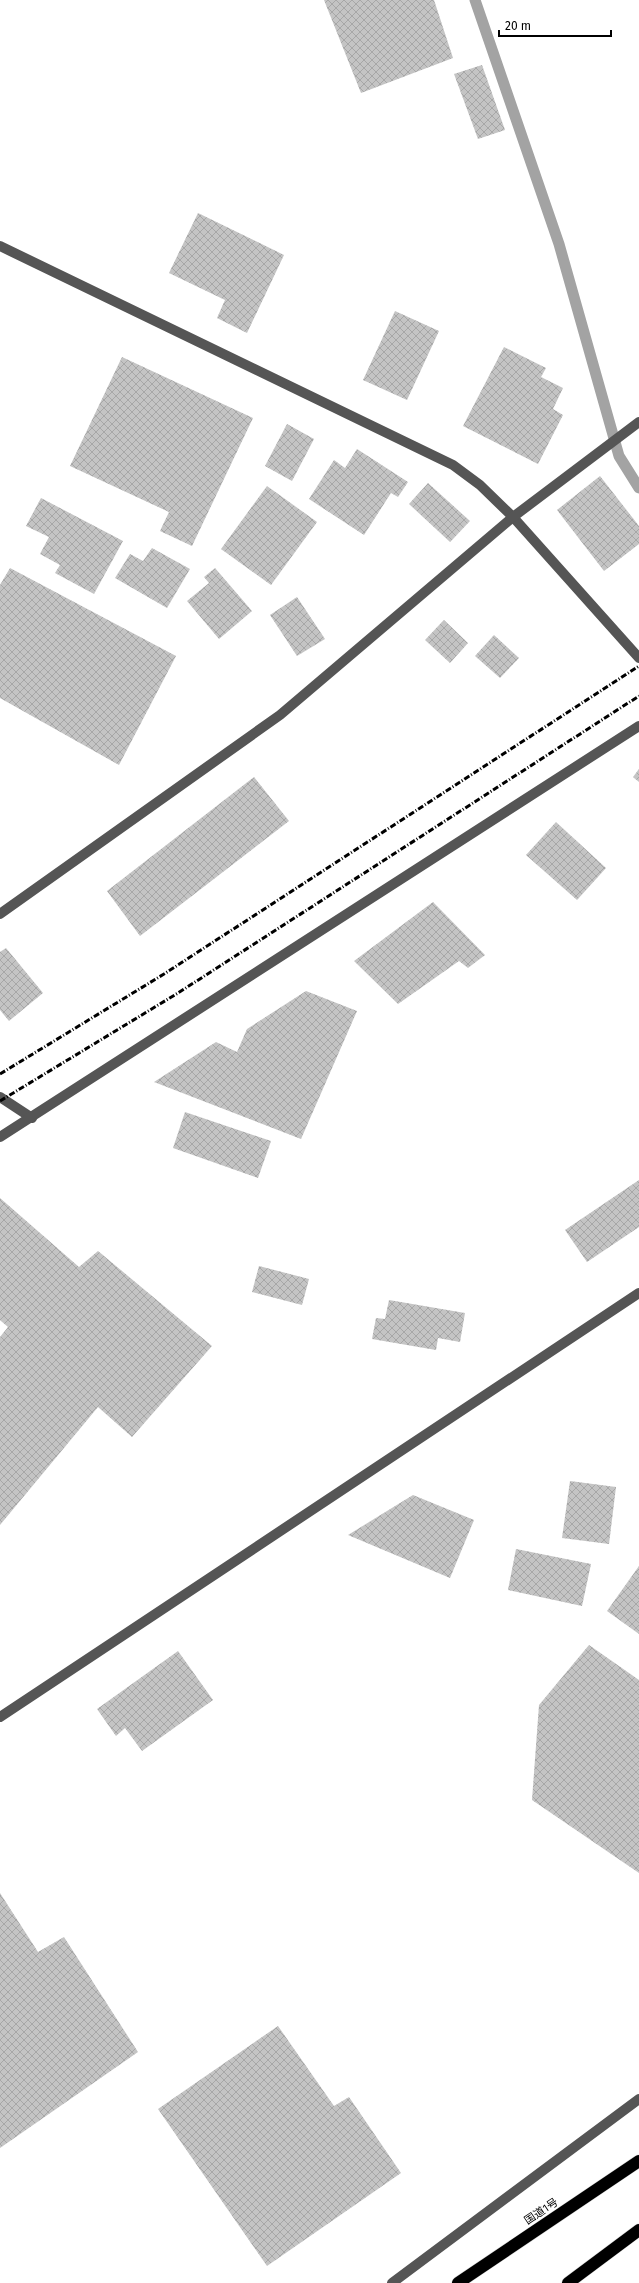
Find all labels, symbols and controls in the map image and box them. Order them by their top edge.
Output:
scale bar [499,12,611,38]
text: 20 m [505,19,531,33]
street label: 国道1号 [522,2195,561,2227]

